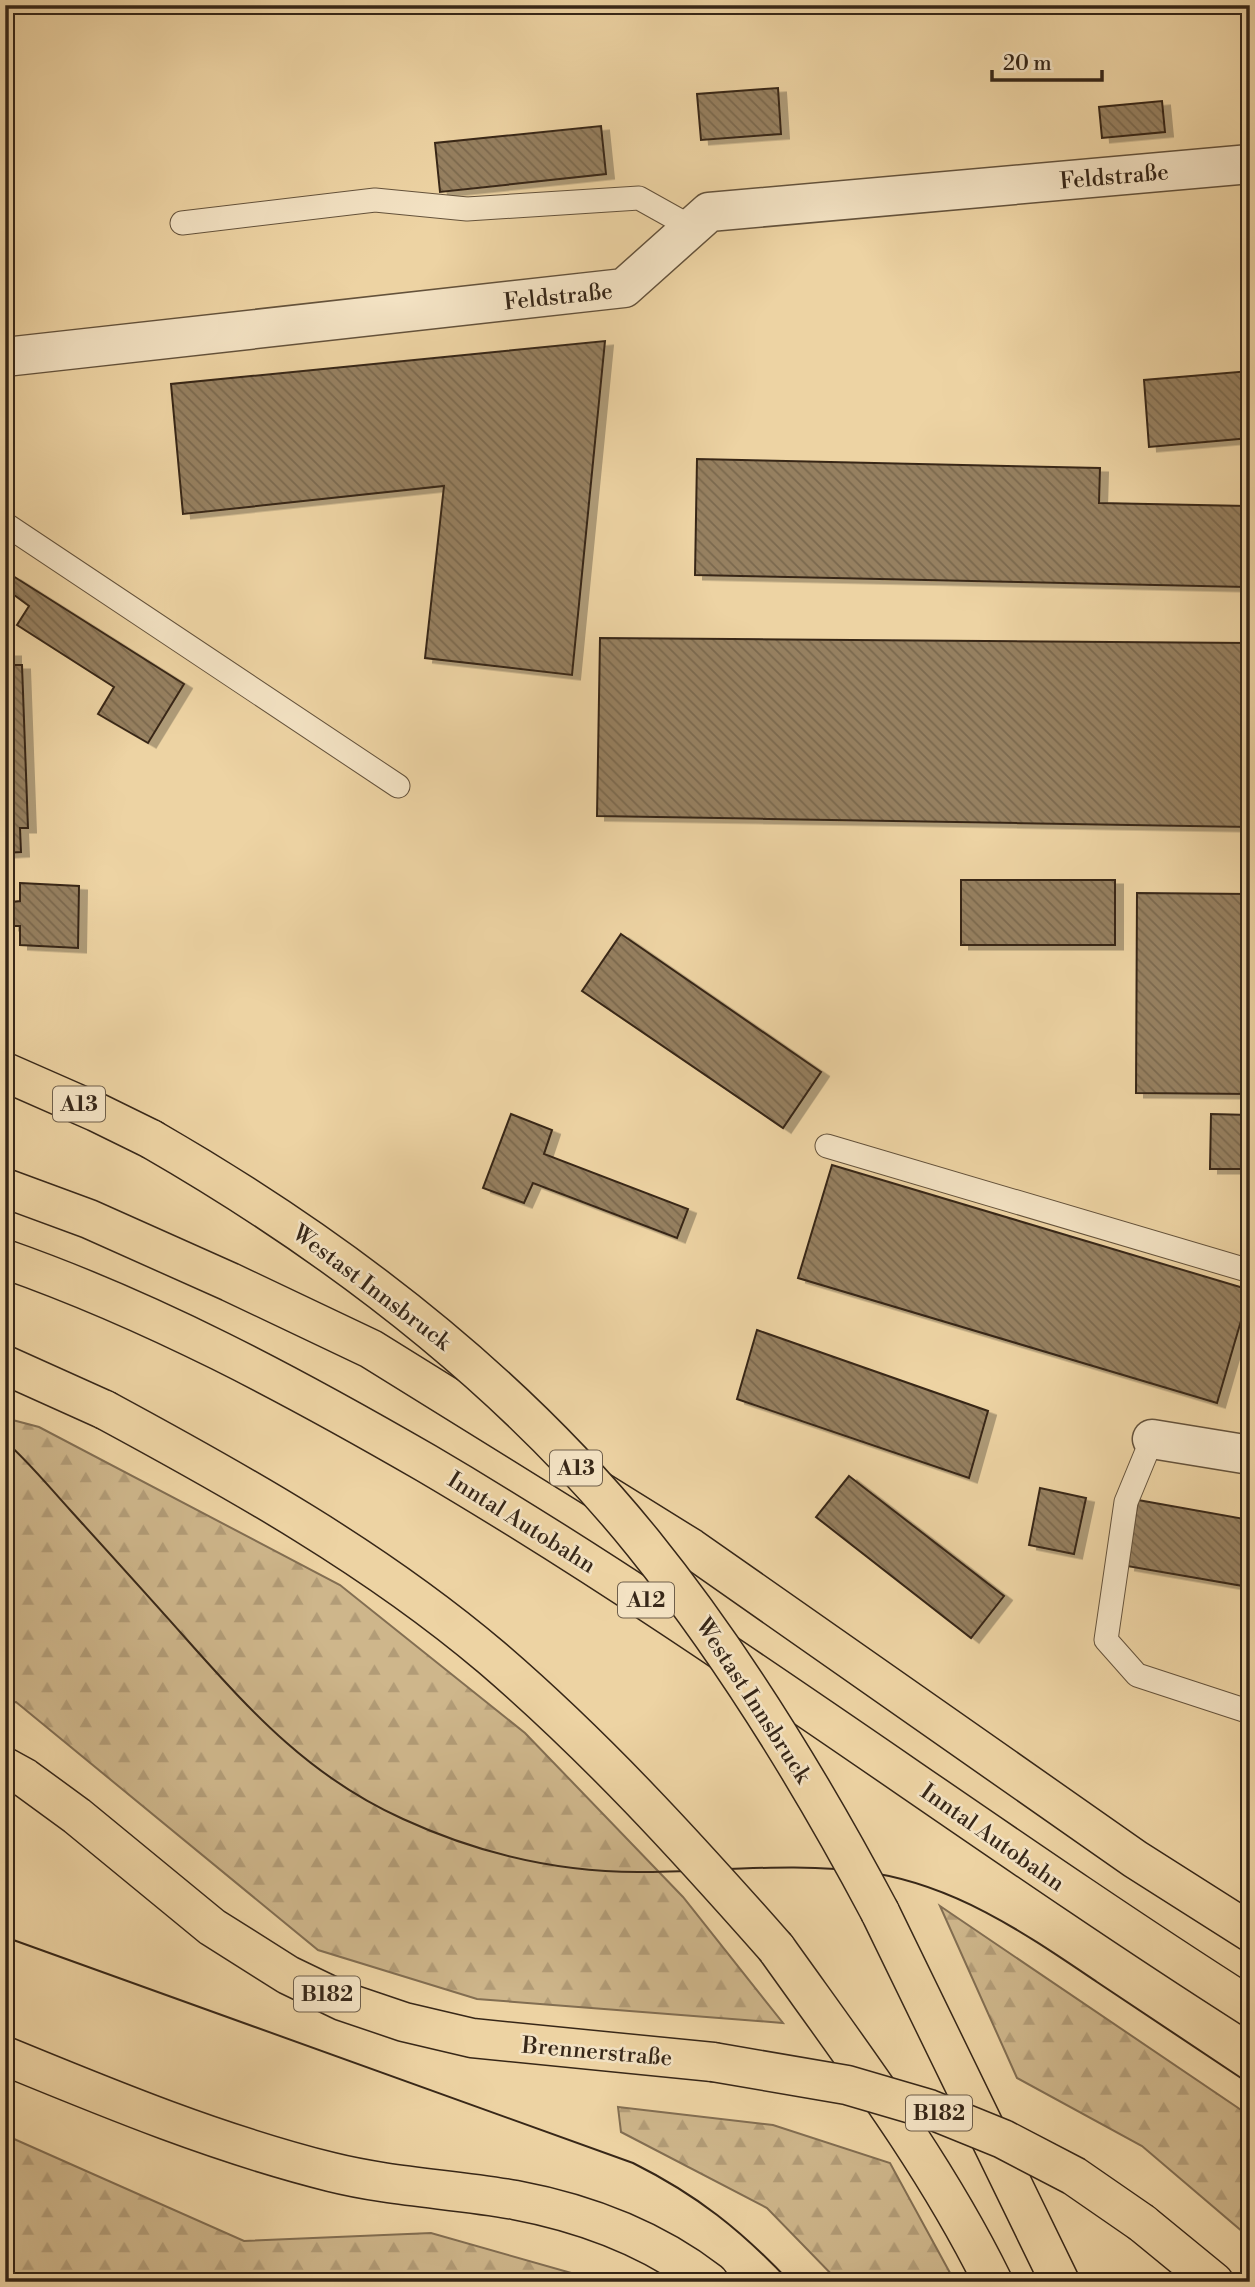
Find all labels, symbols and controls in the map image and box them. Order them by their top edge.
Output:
scale bar [992,38,1103,82]
text: 20 m [1003,51,1052,77]
street label: Feldstraße [1058,158,1170,196]
street label: Feldstraße [502,277,614,317]
road number: A13 [53,1086,105,1122]
street label: Westast Innsbruck [286,1218,457,1357]
road number: A13 [550,1450,602,1486]
street label: Inntal Autobahn [442,1466,601,1580]
road number: A12 [618,1582,674,1618]
street label: Westast Innsbruck [689,1612,818,1789]
street label: Inntal Autobahn [915,1778,1070,1898]
road number: B182 [294,1976,360,2011]
street label: Brennerstraße [520,2031,673,2073]
road number: B182 [906,2096,972,2130]

